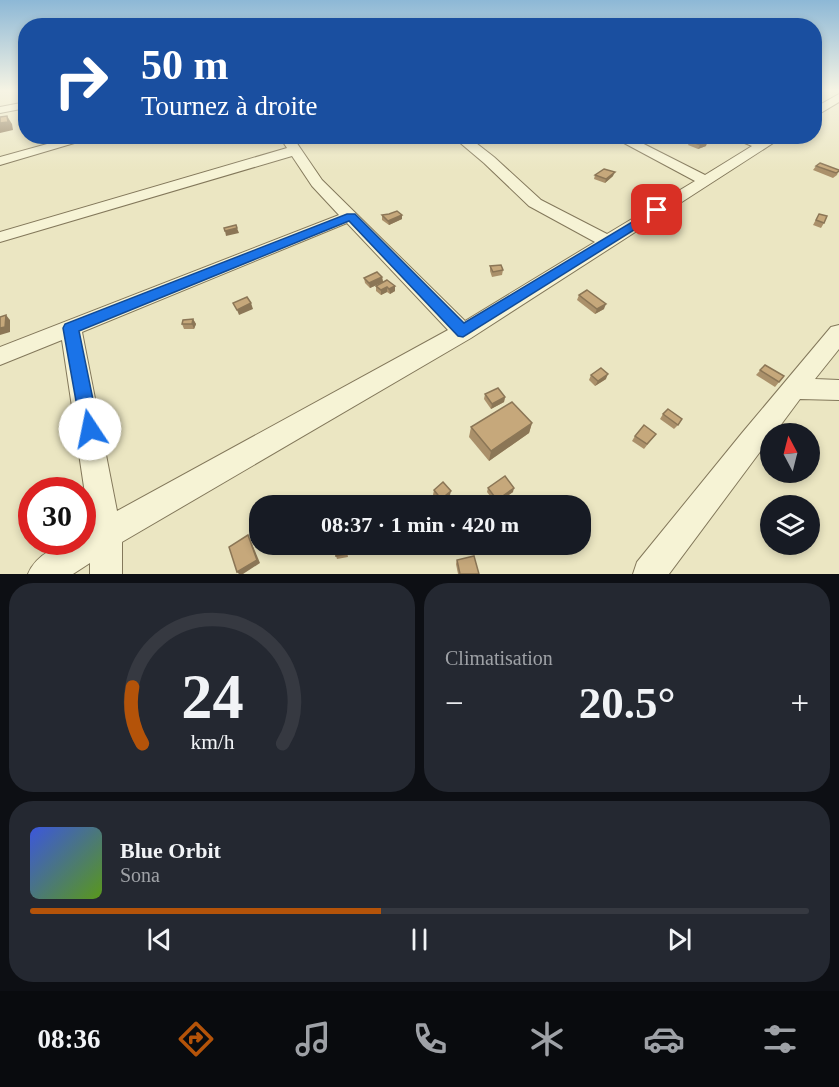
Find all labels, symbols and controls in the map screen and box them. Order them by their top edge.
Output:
icon: right [42,42,120,120]
text: 50 m [141,42,229,88]
text: Tournez à droite [141,91,318,121]
pin [631,184,682,235]
icon: arrive [640,193,673,226]
position arrow [58,397,122,461]
north arrow [760,423,820,483]
map controls [760,423,820,555]
speed limit sign: 30 [18,477,96,555]
button: layers [760,495,820,555]
text: 08:37 · 1 min · 420 m [321,512,519,537]
text: Climatisation [445,647,553,669]
text: 24 [181,662,243,731]
text: 20.5° [579,678,675,728]
text: − [445,685,464,721]
text: + [790,685,809,721]
text: km/h [190,731,234,755]
text: Blue Orbit [120,838,221,863]
text: Sona [120,864,160,886]
icon: previous [143,923,176,956]
icon: pause [403,923,436,956]
icon: next [663,923,696,956]
icon: directions [175,1018,217,1060]
icon: music [292,1018,334,1060]
icon: phone [409,1018,451,1060]
icon: climate [526,1018,568,1060]
icon: car [643,1018,685,1060]
icon: filters [759,1018,801,1060]
text: 08:36 [37,1024,100,1054]

